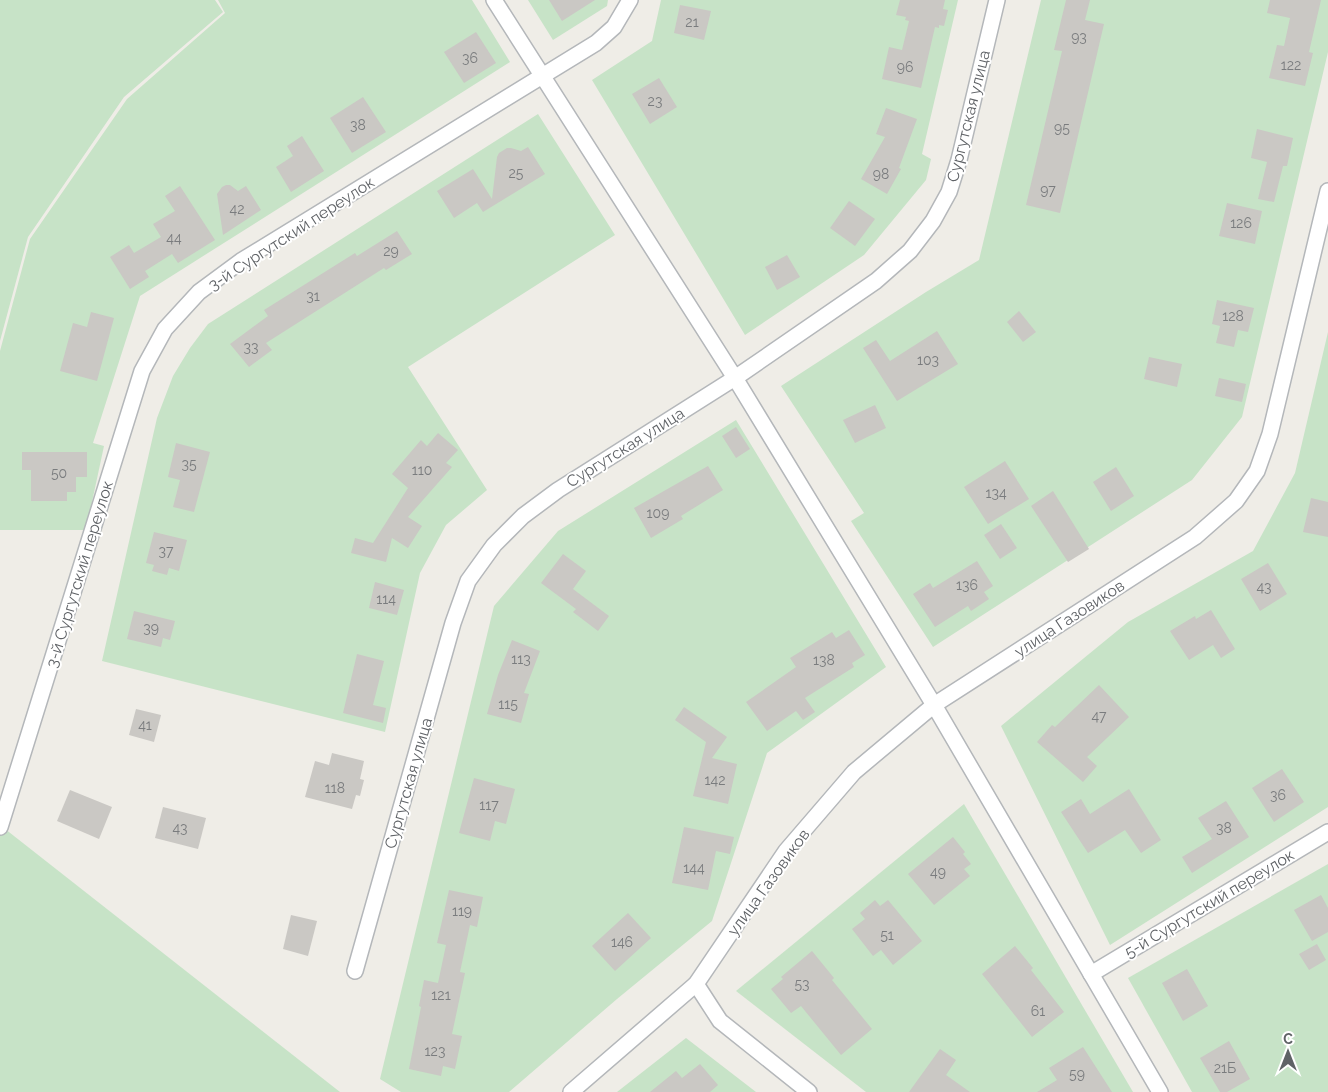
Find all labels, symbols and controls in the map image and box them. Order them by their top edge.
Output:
house number: 21 [685,14,699,30]
house number: 93 [1071,29,1087,45]
street label: Сургутская улица [943,48,994,184]
house number: 36 [462,50,478,66]
house number: 122 [1281,57,1301,73]
house number: 96 [897,59,913,75]
house number: 23 [648,93,662,109]
house number: 38 [350,117,366,133]
house number: 95 [1054,120,1070,136]
house number: 25 [509,165,524,181]
house number: 98 [873,166,889,182]
street label: 3-й Сургутский переулок [205,172,378,294]
house number: 97 [1040,182,1056,198]
house number: 42 [230,201,244,217]
house number: 126 [1230,215,1252,231]
house number: 44 [166,230,182,246]
house number: 29 [383,243,399,259]
house number: 31 [306,288,320,304]
house number: 128 [1222,308,1244,324]
house number: 33 [244,339,258,355]
house number: 103 [917,352,939,368]
street label: Сургутская улица [563,404,688,491]
house number: 35 [181,456,197,472]
house number: 110 [412,462,432,478]
house number: 50 [51,465,67,481]
street label: 3-й Сургутский переулок [42,478,117,670]
house number: 134 [985,485,1007,501]
house number: 109 [647,505,669,521]
house number: 37 [159,543,174,559]
street label: улица Газовиков [1011,576,1128,661]
house number: 136 [956,577,978,593]
house number: 43 [1256,579,1272,595]
house number: 114 [376,591,396,607]
house number: 39 [143,620,159,636]
house number: 113 [511,651,531,667]
house number: 138 [813,652,835,668]
house number: 115 [498,696,518,712]
house number: 47 [1091,708,1107,724]
street label: Сургутская улица [381,715,436,851]
house number: 41 [138,717,152,733]
house number: 142 [705,772,725,788]
house number: 118 [325,780,345,796]
house number: 36 [1270,787,1286,803]
house number: 117 [479,797,499,813]
house number: 43 [172,820,188,836]
house number: 38 [1216,820,1232,836]
street label: улица Газовиков [723,825,813,939]
street label: 5-й Сургутский переулок [1121,845,1298,962]
house number: 144 [683,860,705,876]
house number: 49 [930,864,946,880]
house number: 119 [452,903,472,919]
house number: 51 [880,927,894,943]
house number: 146 [611,934,633,950]
house number: 53 [794,976,810,992]
house number: 121 [431,987,451,1003]
house number: 61 [1031,1003,1045,1019]
north arrow [1263,1027,1313,1077]
text: С [1283,1031,1293,1047]
house number: 123 [425,1043,445,1059]
house number: 21Б [1214,1060,1236,1076]
house number: 59 [1069,1066,1085,1082]

